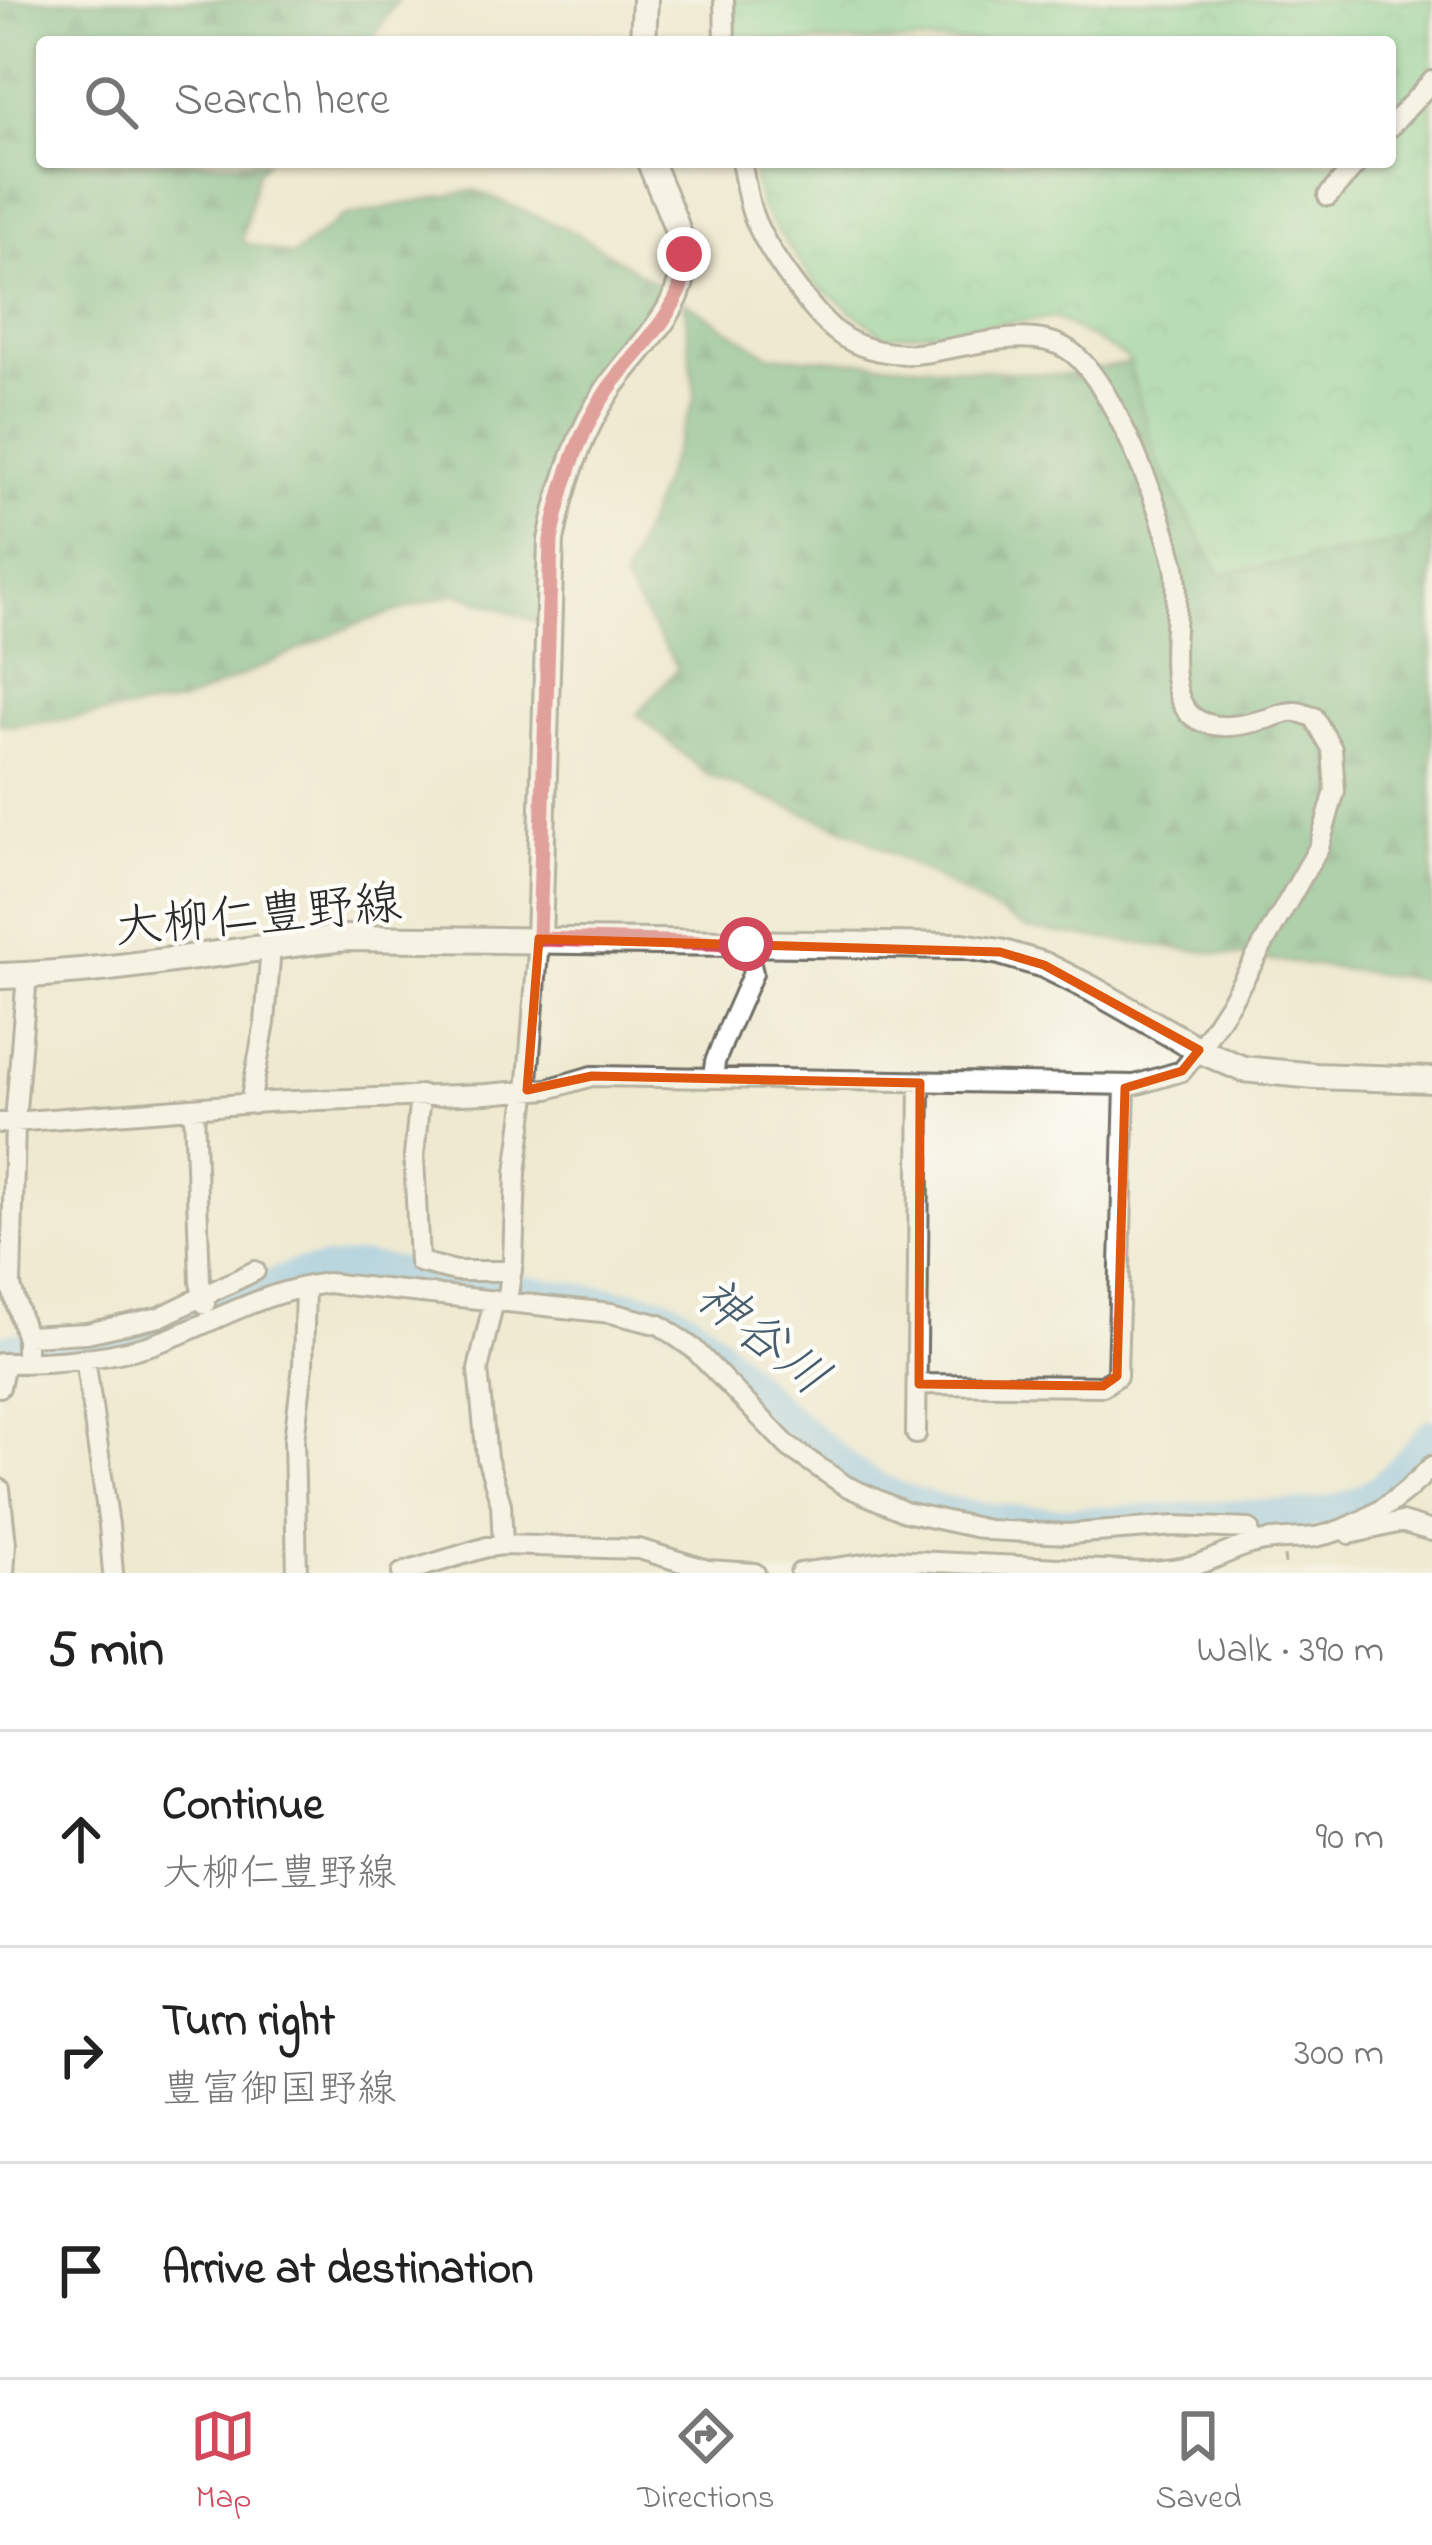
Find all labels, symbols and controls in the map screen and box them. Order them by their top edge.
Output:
search box [36,36,1396,168]
icon: search [78,69,144,135]
text: Search here [174,69,390,135]
route end [657,227,711,281]
street label: 大柳仁豊野線 [112,871,405,965]
route start [719,917,773,971]
water label: 神谷川 [677,1262,844,1417]
text: 5 min [48,1614,164,1689]
text: Walk · 390 m [1197,1623,1384,1680]
text: Continue [162,1774,323,1840]
icon: ahead [48,1806,114,1872]
text: 90 m [1315,1810,1384,1867]
text: 大柳仁豊野線 [162,1847,396,1904]
text: Turn right [162,1990,335,2056]
icon: right [48,2022,114,2088]
text: 300 m [1294,2026,1384,2083]
text: 豊富御国野線 [162,2063,396,2120]
icon: arrive [48,2238,114,2304]
text: Arrive at destination [162,2238,533,2304]
tab: Map [190,2403,256,2523]
tab: Directions [637,2403,775,2523]
tab: Saved [1155,2403,1242,2523]

